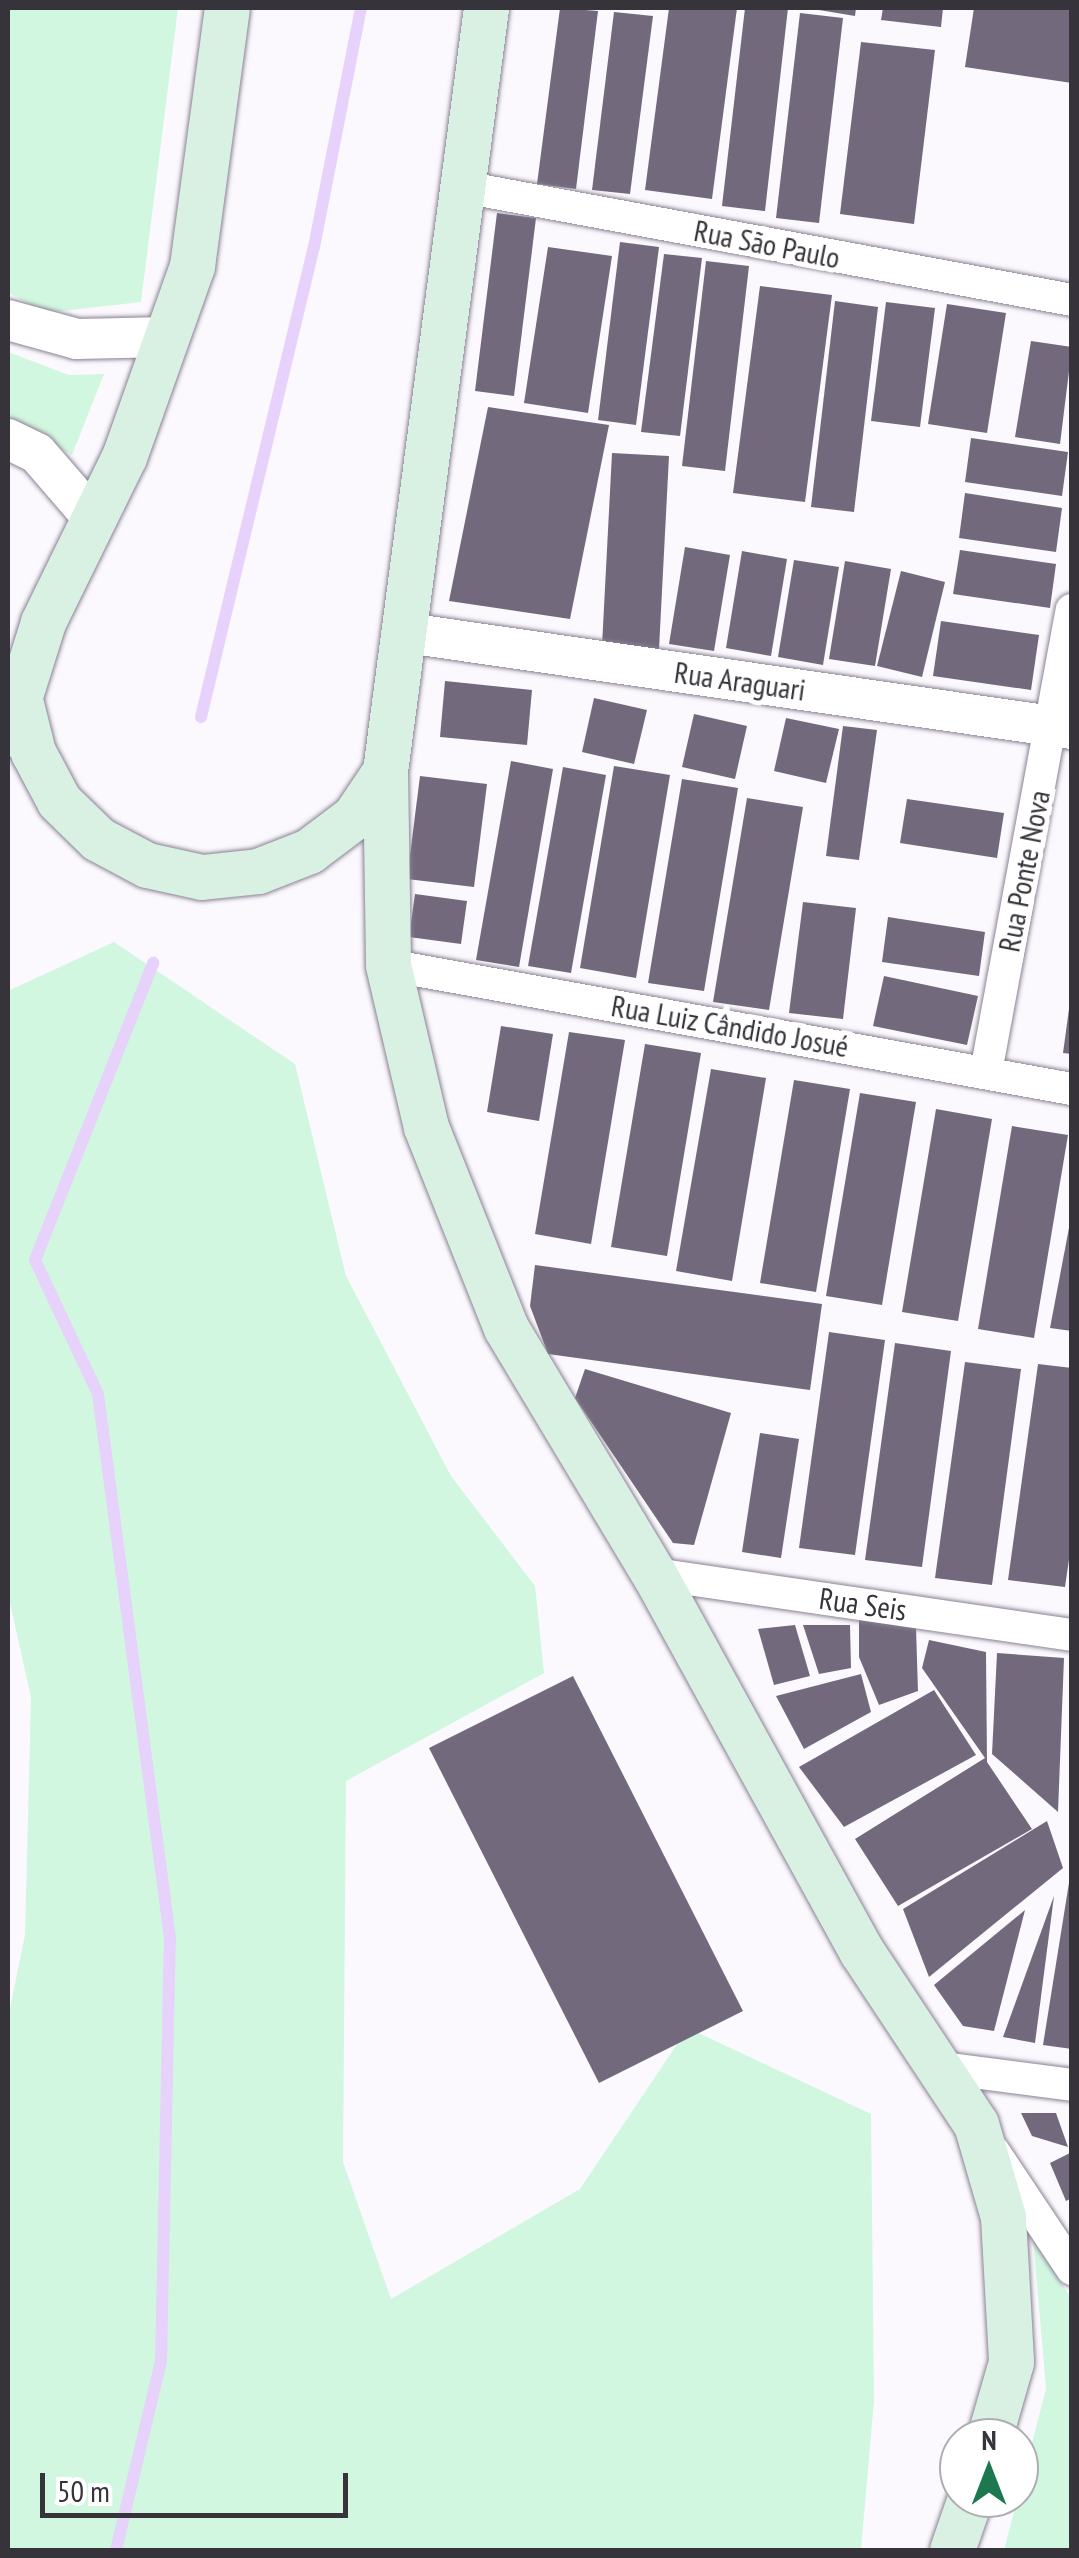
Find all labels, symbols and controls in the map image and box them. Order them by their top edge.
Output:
street label: Rua São Paulo [691,212,843,276]
street label: Rua Araguari [672,654,808,708]
street label: Rua Ponte Nova [991,787,1057,955]
street label: Rua Luiz Cândido Josué [608,987,852,1065]
street label: Rua Seis [817,1580,909,1628]
north arrow [939,2418,1039,2518]
text: N [981,2421,997,2458]
scale bar [45,2453,352,2515]
text: 50 m [57,2471,110,2510]

